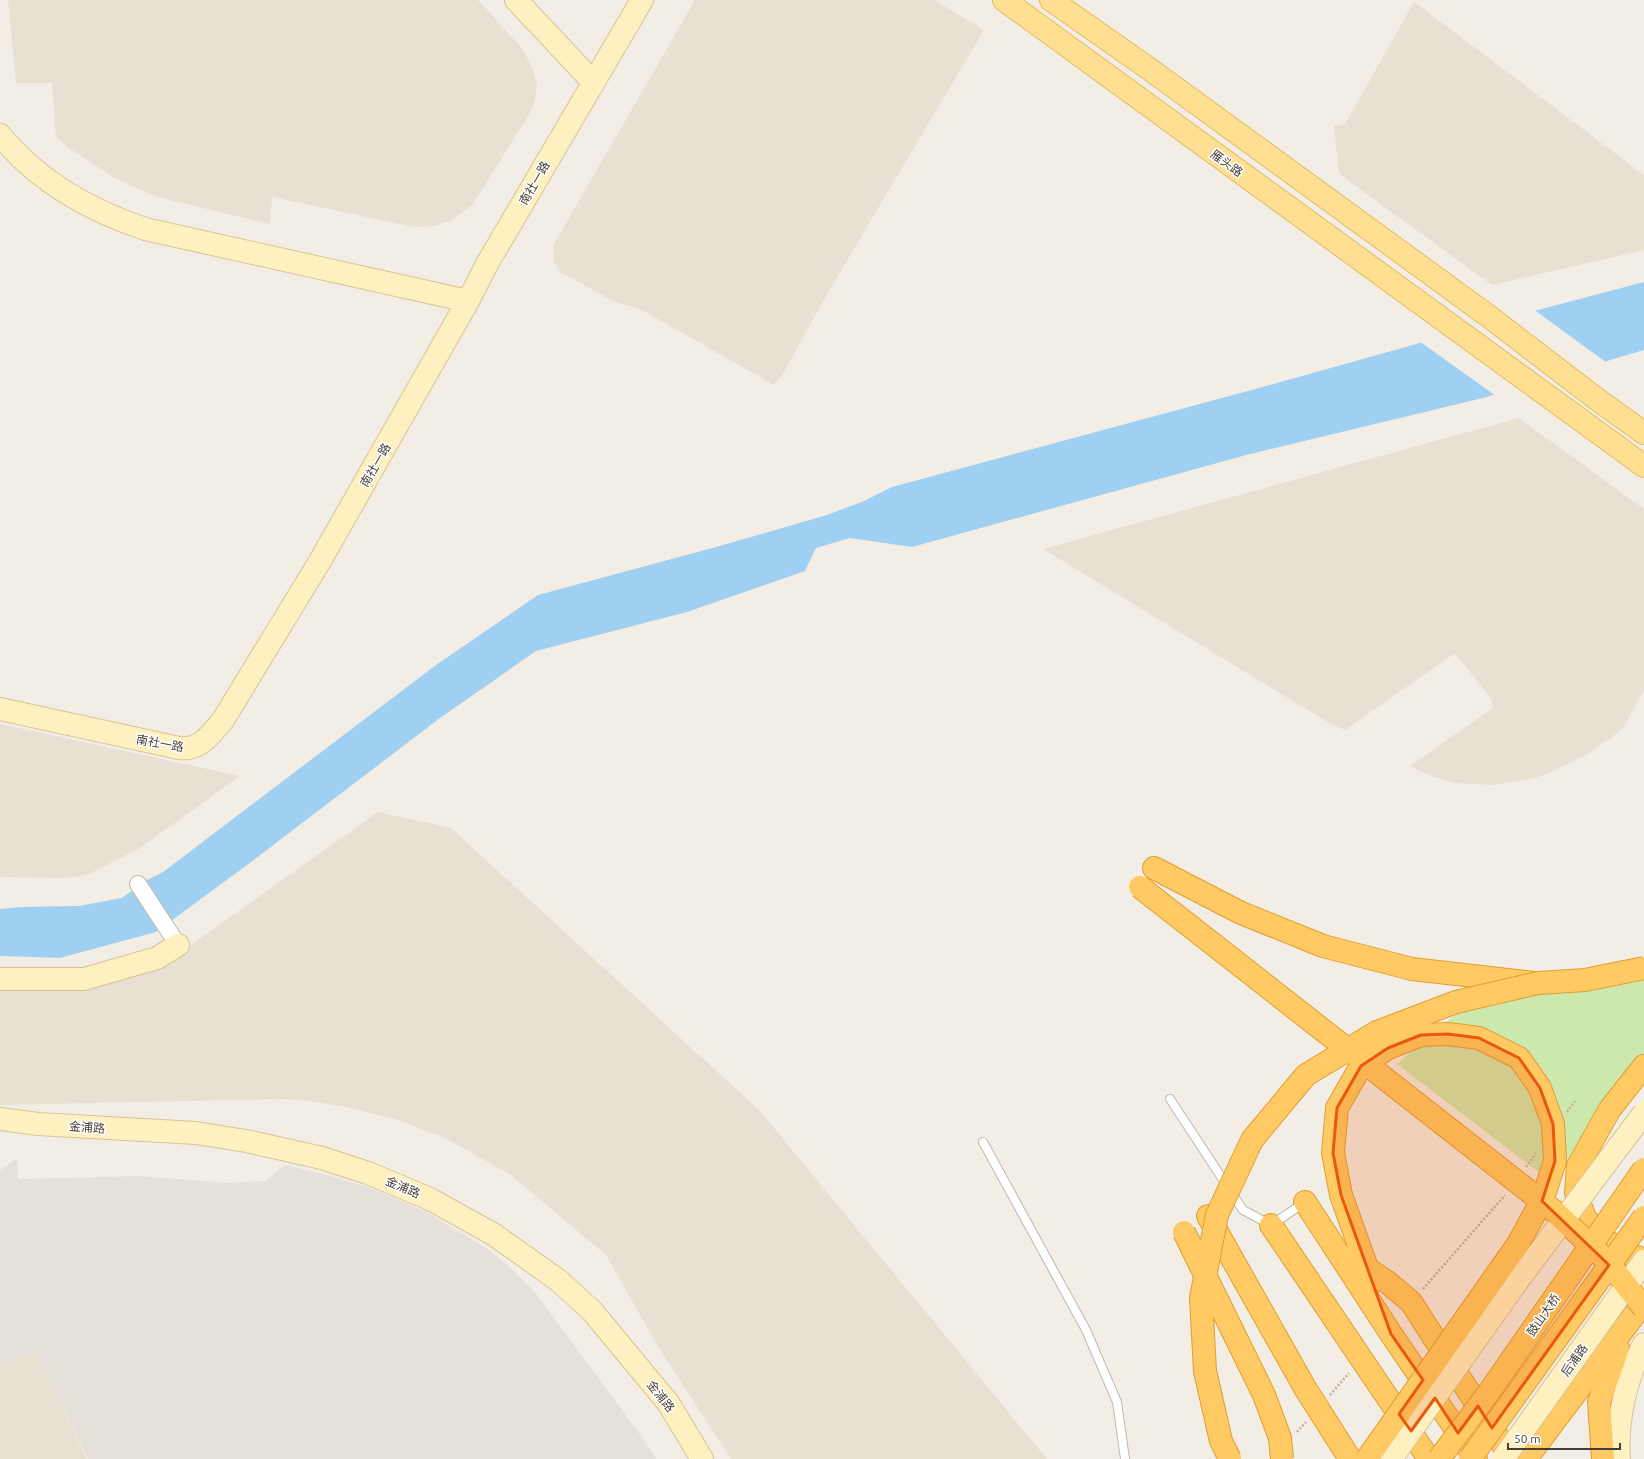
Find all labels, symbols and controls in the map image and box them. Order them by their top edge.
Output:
street label: 雁头路 [1209,147,1245,179]
street label: 南社一路 [516,159,552,207]
street label: 南社一路 [357,441,393,489]
street label: 南社一路 [135,732,185,754]
street label: 金浦路 [69,1119,105,1135]
street label: 金浦路 [384,1174,422,1200]
street label: 鼓山大桥 [1524,1292,1562,1338]
street label: 后浦路 [1558,1342,1590,1378]
street label: 金浦路 [645,1378,677,1414]
scale bar [1508,1425,1620,1451]
text: 50 m [1514,1432,1541,1445]

